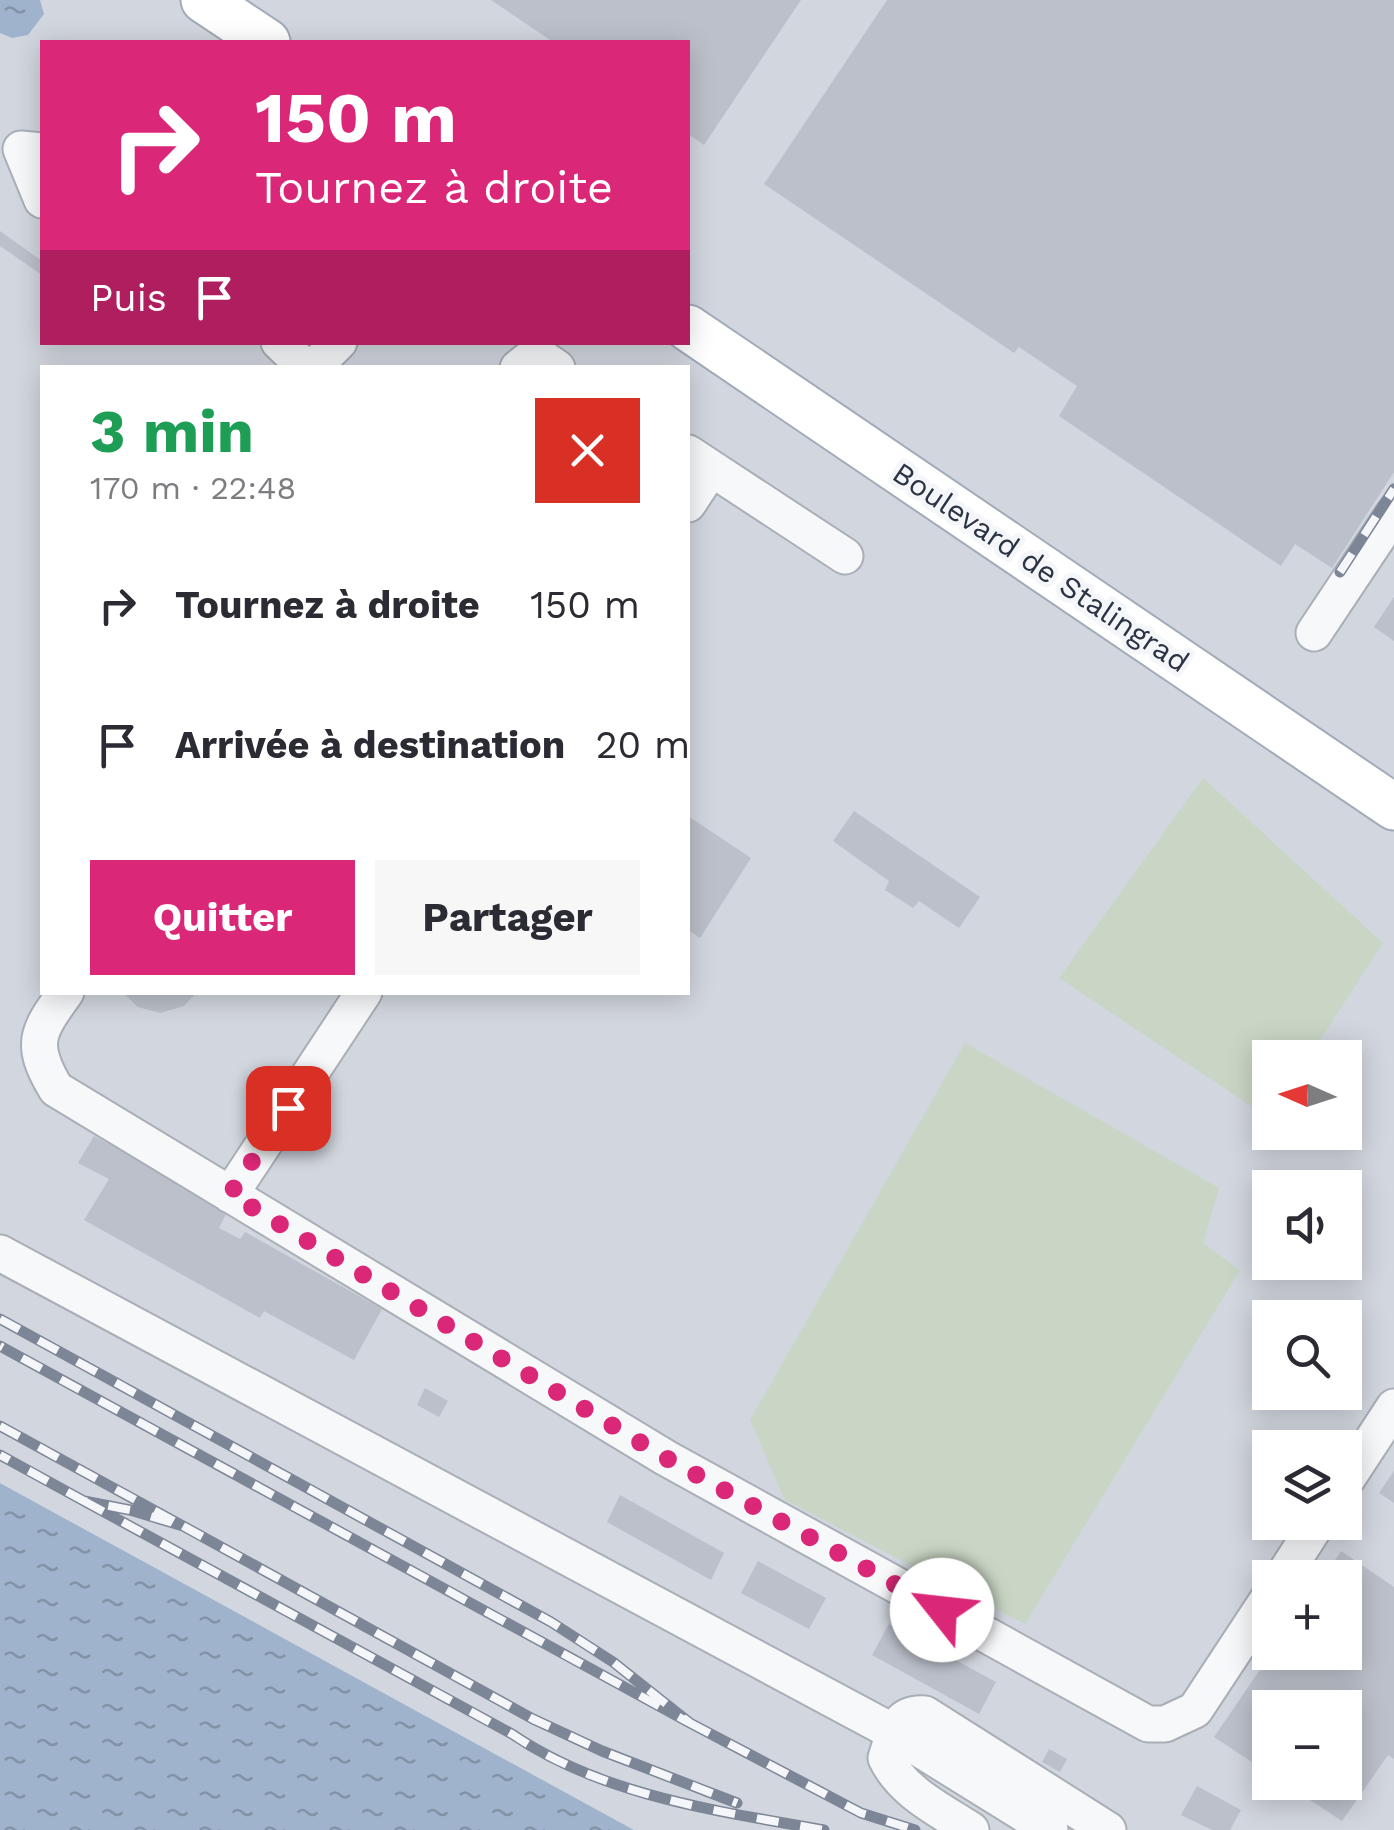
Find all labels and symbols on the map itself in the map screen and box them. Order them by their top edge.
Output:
street label: Boulevard de Stalingrad [886,455,1196,679]
north arrow [1252,1040,1362,1150]
pin [246,1066,331,1151]
position arrow [890,1558,994,1662]

